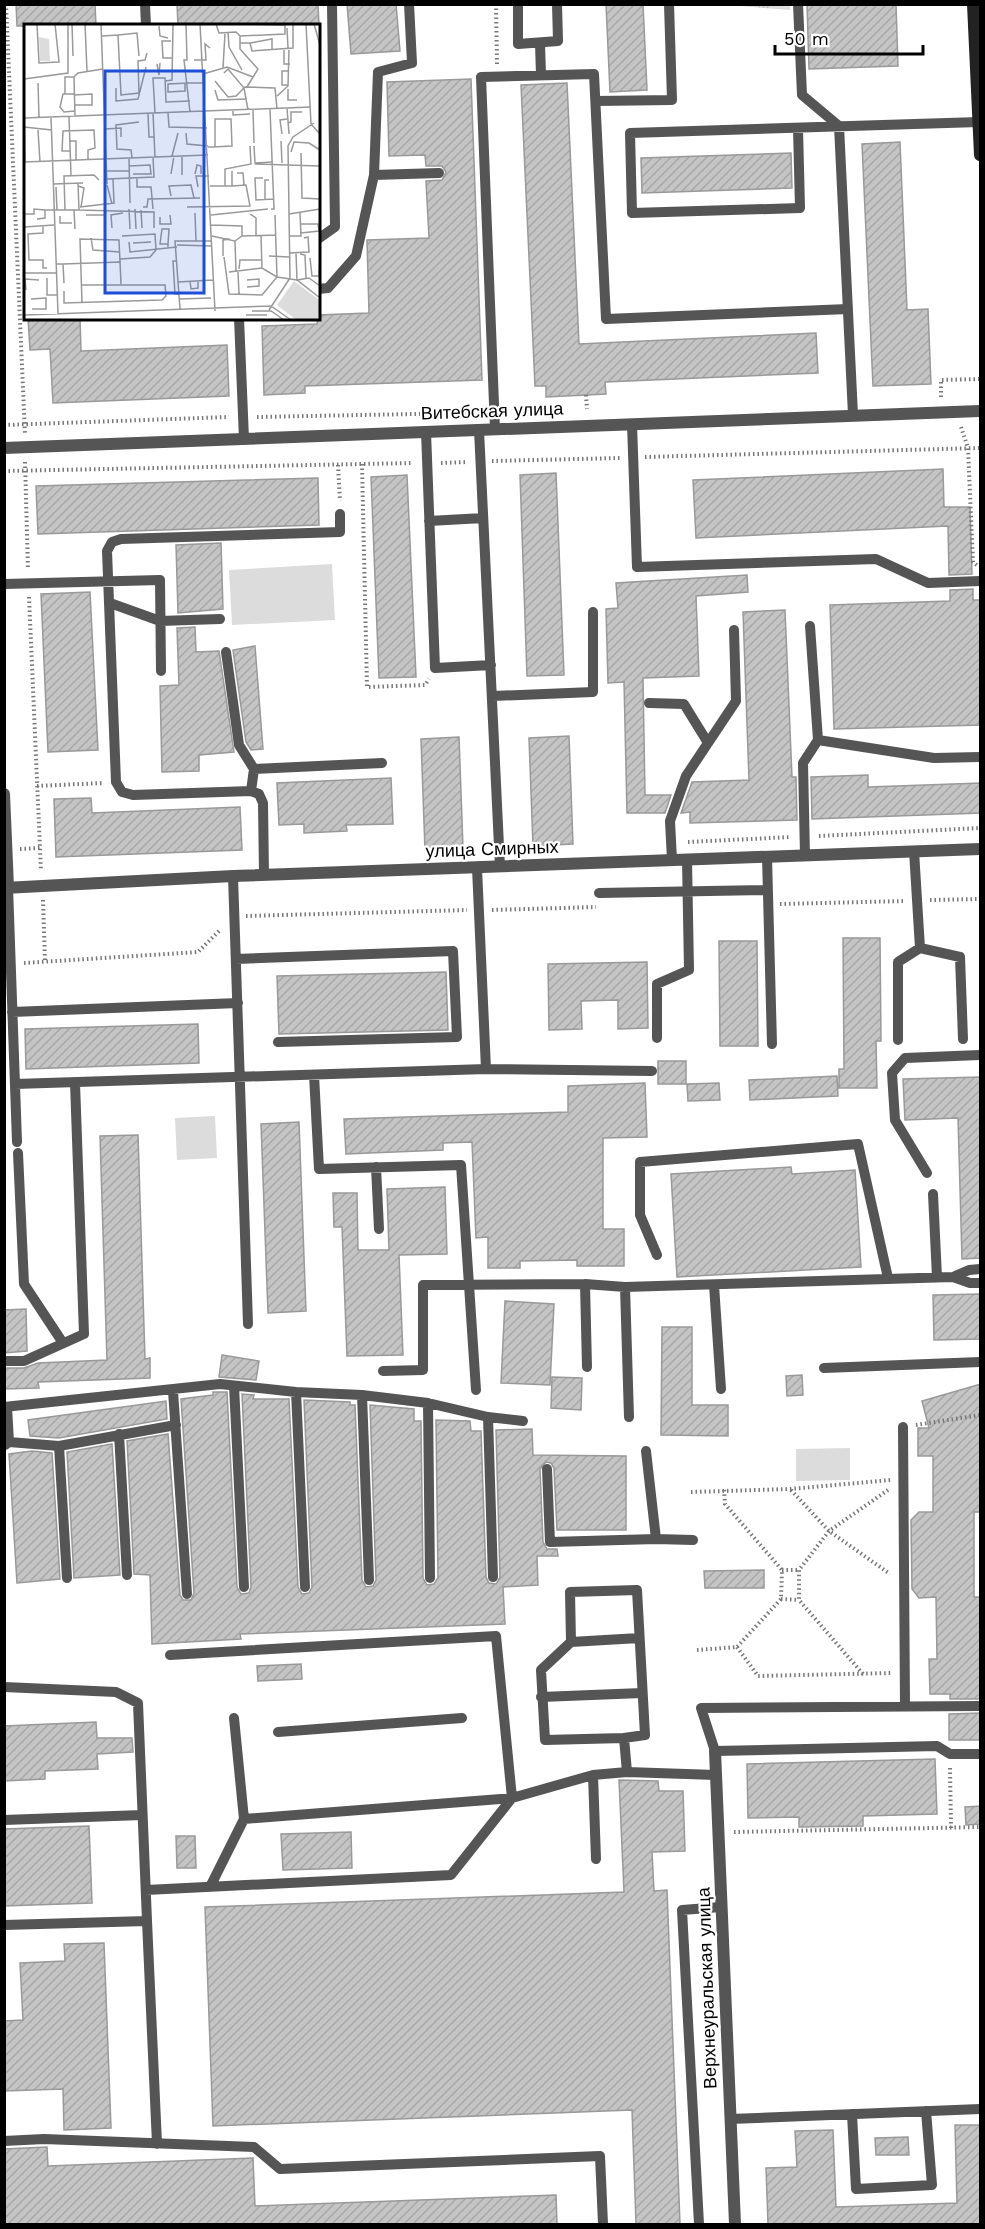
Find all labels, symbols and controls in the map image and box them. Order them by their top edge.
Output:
scale bar [775,18,924,56]
inset map [24,24,320,320]
text: 50 m [784,28,829,49]
street label: Витебская улица [420,397,565,423]
street label: улица Смирных [425,836,559,861]
street label: Верхнеуральская улица [692,1886,721,2089]

